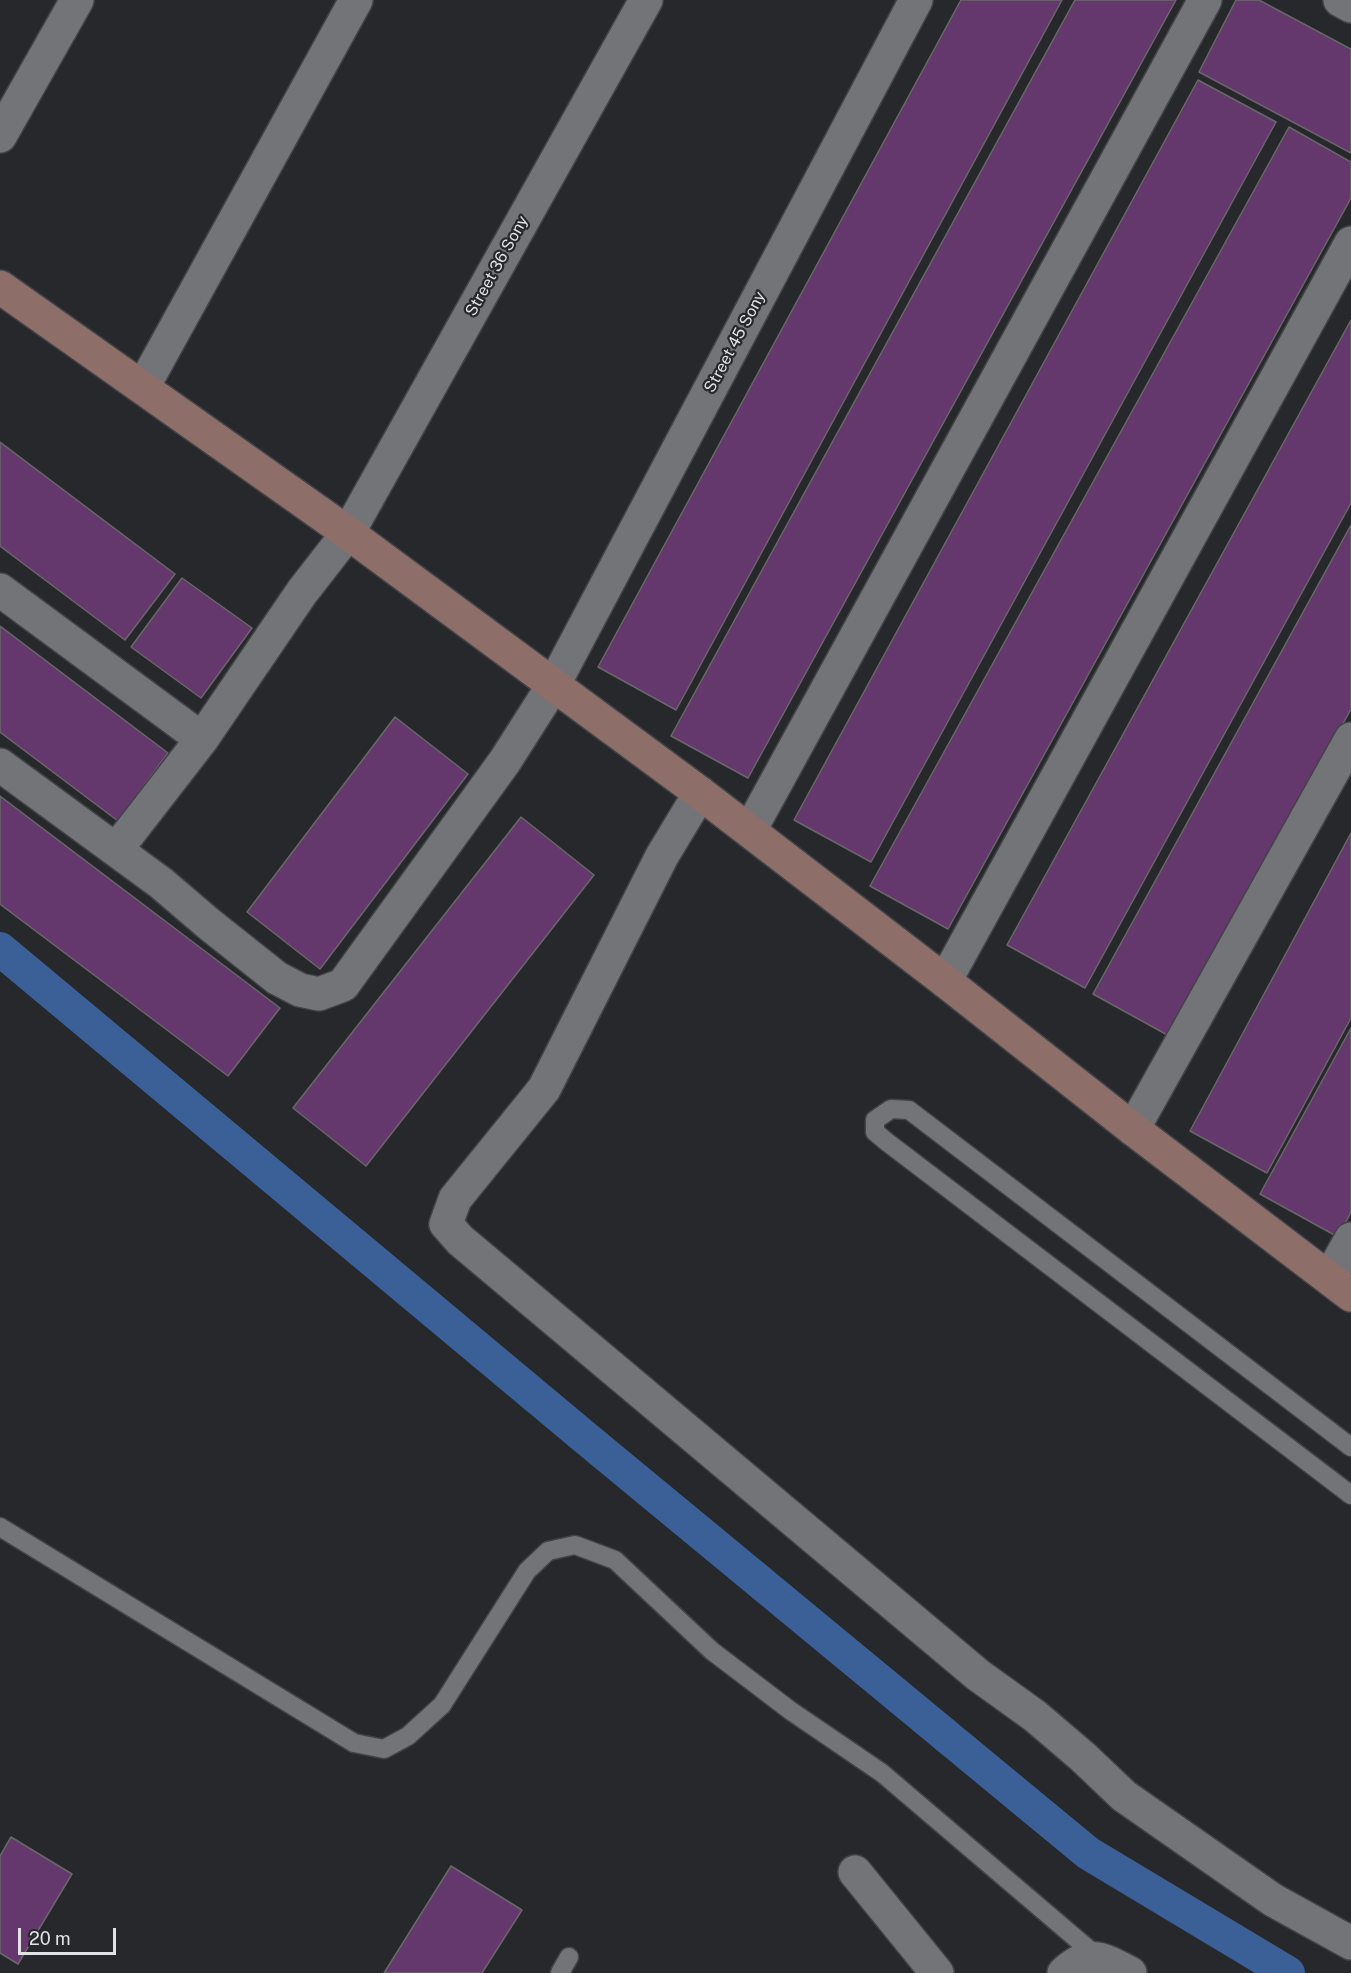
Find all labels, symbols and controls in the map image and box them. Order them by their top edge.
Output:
street label: Street 36 Sony [462,212,532,320]
street label: Street 45 Sony [700,288,770,396]
scale bar [21,1916,118,1954]
text: 20 m [29,1928,71,1949]

